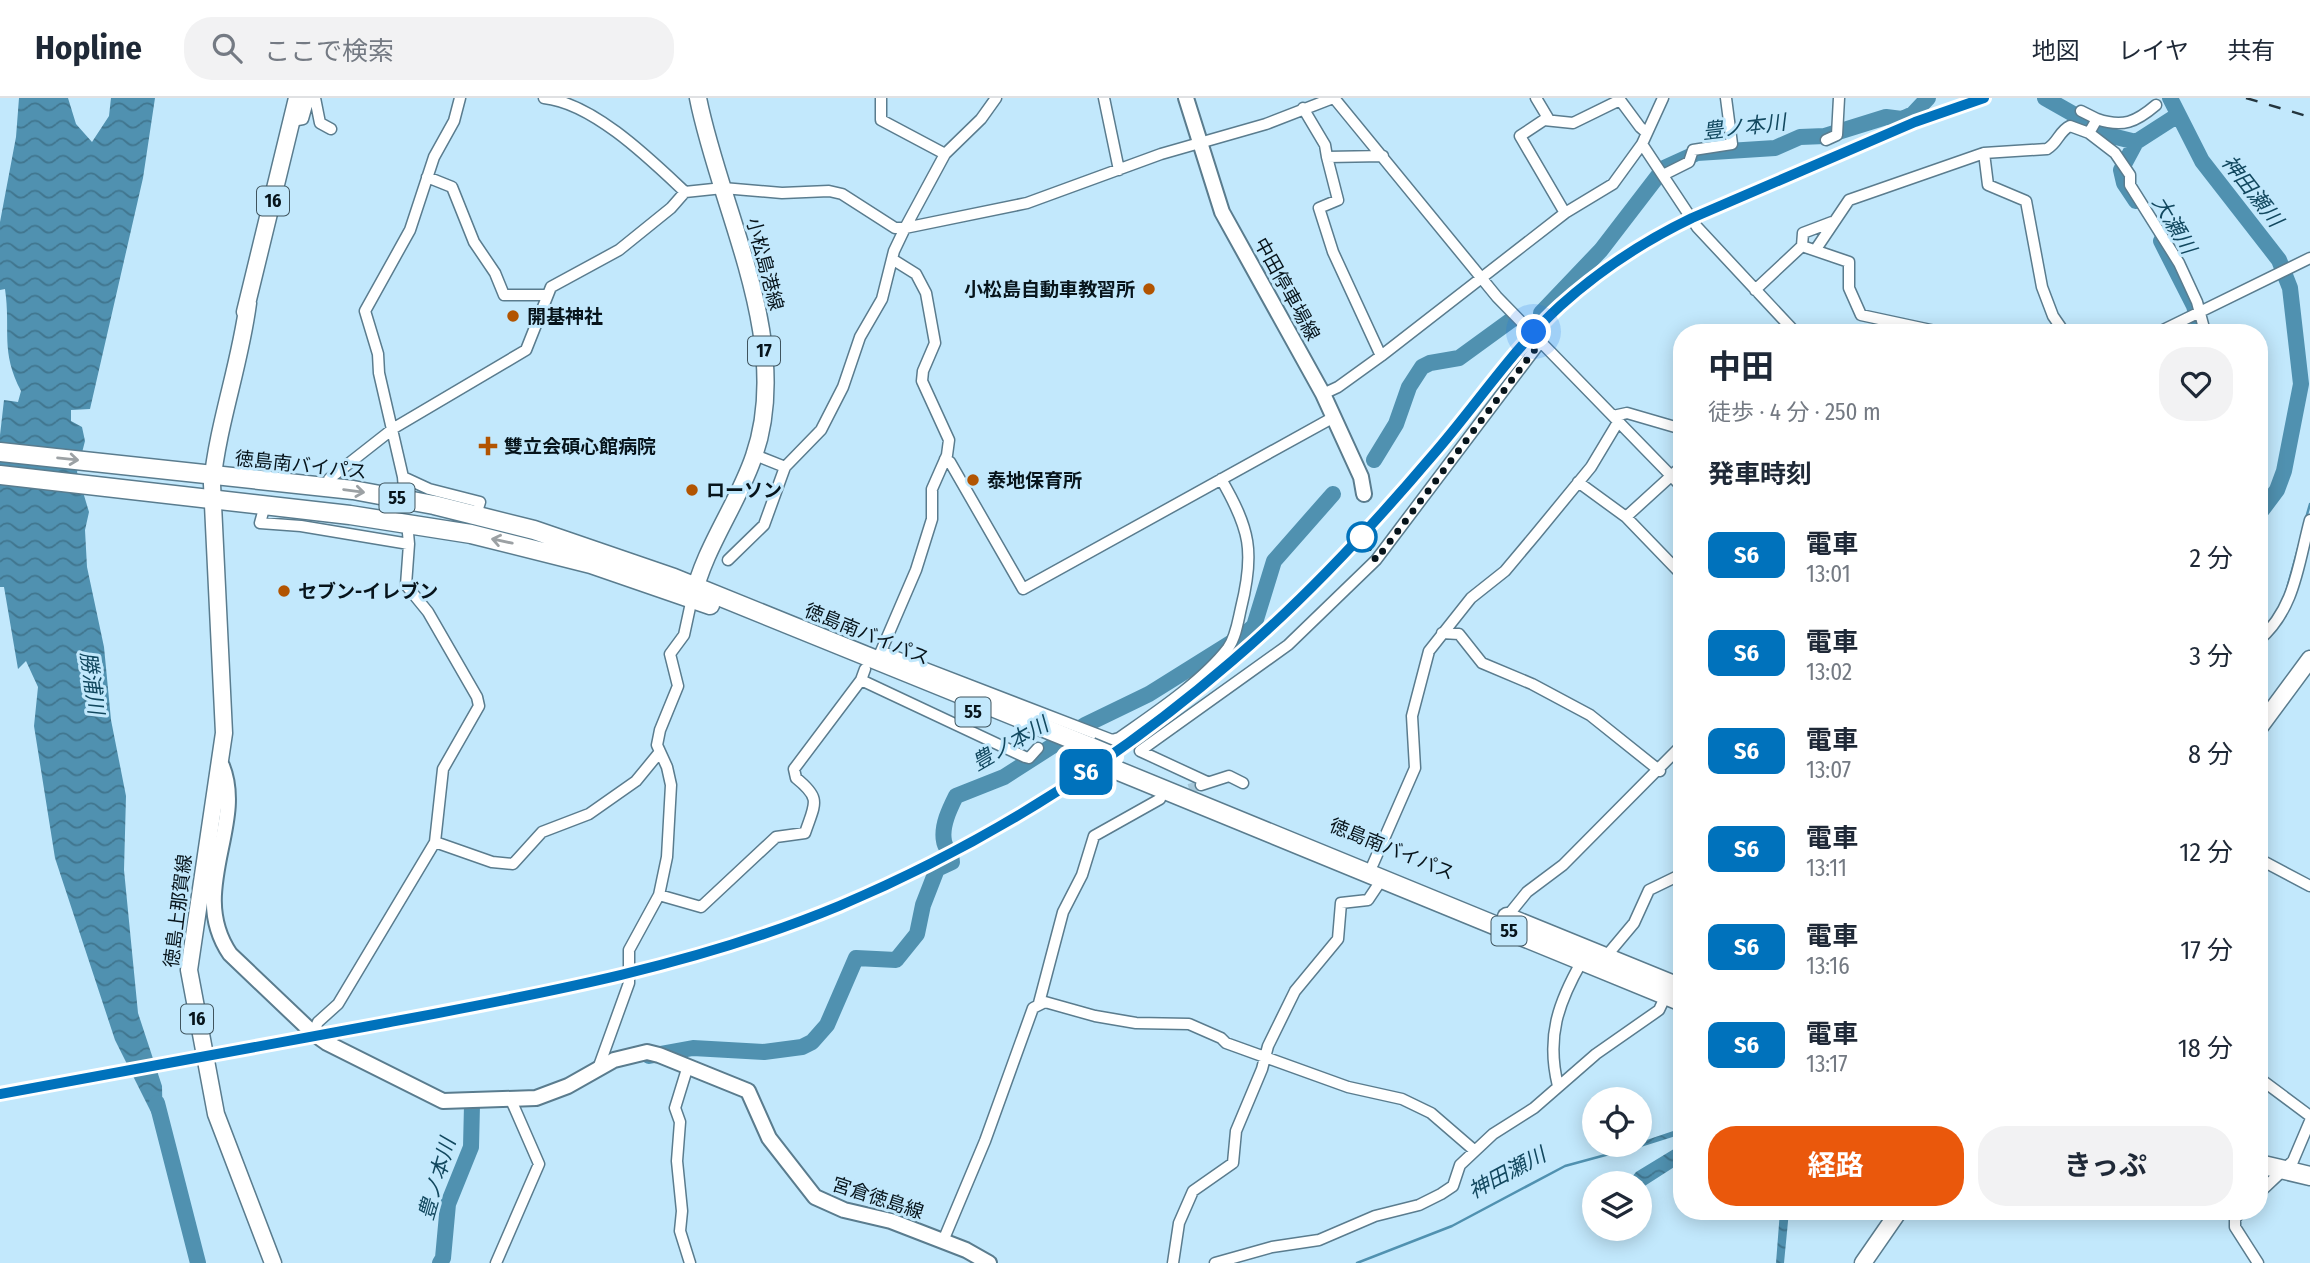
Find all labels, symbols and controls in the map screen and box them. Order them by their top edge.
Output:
search box [184,17,674,80]
text: Hopline [35,28,142,68]
icon: search [208,29,246,67]
text: ここで検索 [264,36,394,67]
text: 地図 [2032,37,2080,65]
text: レイヤ [2118,37,2189,65]
text: 共有 [2227,37,2275,65]
water label: 豊ノ本川 [1701,109,1789,145]
water label: 神田瀬川 [2216,150,2289,234]
road number: 16 [257,186,289,216]
water label: 大瀬川 [2147,191,2202,260]
street label: 小松島港線 [742,215,788,313]
street label: 中田停車場線 [1249,234,1325,344]
place label: 小松島自動車教習所 [964,278,1135,301]
marker: 小松島自動車教習所 [1141,281,1157,297]
place label: 開基神社 [527,305,603,328]
marker: 開基神社 [505,308,521,324]
your location [1516,314,1551,349]
road number: 17 [748,337,780,366]
text: 中田 [1708,347,1774,387]
button: heart [2159,347,2233,421]
text: 徒歩 · 4 分 · 250 m [1708,398,1881,426]
place label: 雙立会碩心館病院 [504,435,656,458]
marker: 雙立会碩心館病院 [478,436,498,456]
street label: 徳島南バイパス [234,447,368,483]
one-way arrow [56,453,79,466]
text: 発車時刻 [1708,459,1812,490]
place label: 泰地保育所 [987,469,1082,492]
marker: 泰地保育所 [965,472,981,488]
place label: ローソン [706,479,782,502]
marker: ローソン [684,482,700,498]
one-way arrow [342,484,365,497]
road number: 55 [380,484,414,512]
unlabelled marker [1347,522,1377,552]
text: 電車 [1806,529,1858,560]
one-way arrow [491,533,514,547]
text: S6 [1734,541,1759,569]
text: 2 分 [2189,543,2233,574]
text: 13:01 [1806,560,1851,588]
place label: セブン-イレブン [298,580,438,603]
marker: セブン-イレブン [276,583,292,599]
street label: 徳島南バイパス [801,598,933,670]
text: 電車 [1806,627,1858,658]
text: S6 [1734,639,1759,667]
text: 3 分 [2189,641,2233,672]
water label: 勝浦川 [75,650,110,718]
text: 13:02 [1806,658,1852,686]
road number: 55 [956,698,990,726]
water label: 豊ノ本川 [967,711,1055,776]
text: 電車 [1806,725,1858,756]
text: S6 [1734,737,1759,765]
text: 8 分 [2188,739,2233,770]
line badge: S6 [1054,749,1118,795]
text: 13:07 [1806,756,1851,784]
text: S6 [1073,758,1099,786]
street label: 徳島南バイパス [1326,813,1458,885]
text: 電車 [1806,823,1858,854]
text: S6 [1734,835,1759,863]
text: 12 分 [2179,837,2233,868]
street label: 徳島上那賀線 [160,853,196,969]
text: 13:11 [1806,854,1847,882]
road number: 55 [1492,916,1526,946]
text: 電車 [1806,921,1858,952]
text: S6 [1734,933,1759,961]
text: 17 分 [2180,935,2233,966]
text: 13:16 [1806,952,1850,980]
road number: 16 [181,1004,213,1034]
text: 電車 [1806,1019,1858,1050]
text: S6 [1734,1031,1759,1059]
text: 18 分 [2178,1033,2233,1064]
text: 13:17 [1806,1050,1848,1078]
map controls [1582,1087,1652,1241]
button: locate [1582,1087,1652,1157]
button: 経路 [1708,1126,1964,1206]
button: きっぷ [1978,1126,2233,1206]
water label: 豊ノ本川 [413,1133,462,1223]
water label: 神田瀬川 [1464,1141,1552,1204]
button: layers [1582,1171,1652,1241]
street label: 宮倉徳島線 [829,1172,927,1224]

